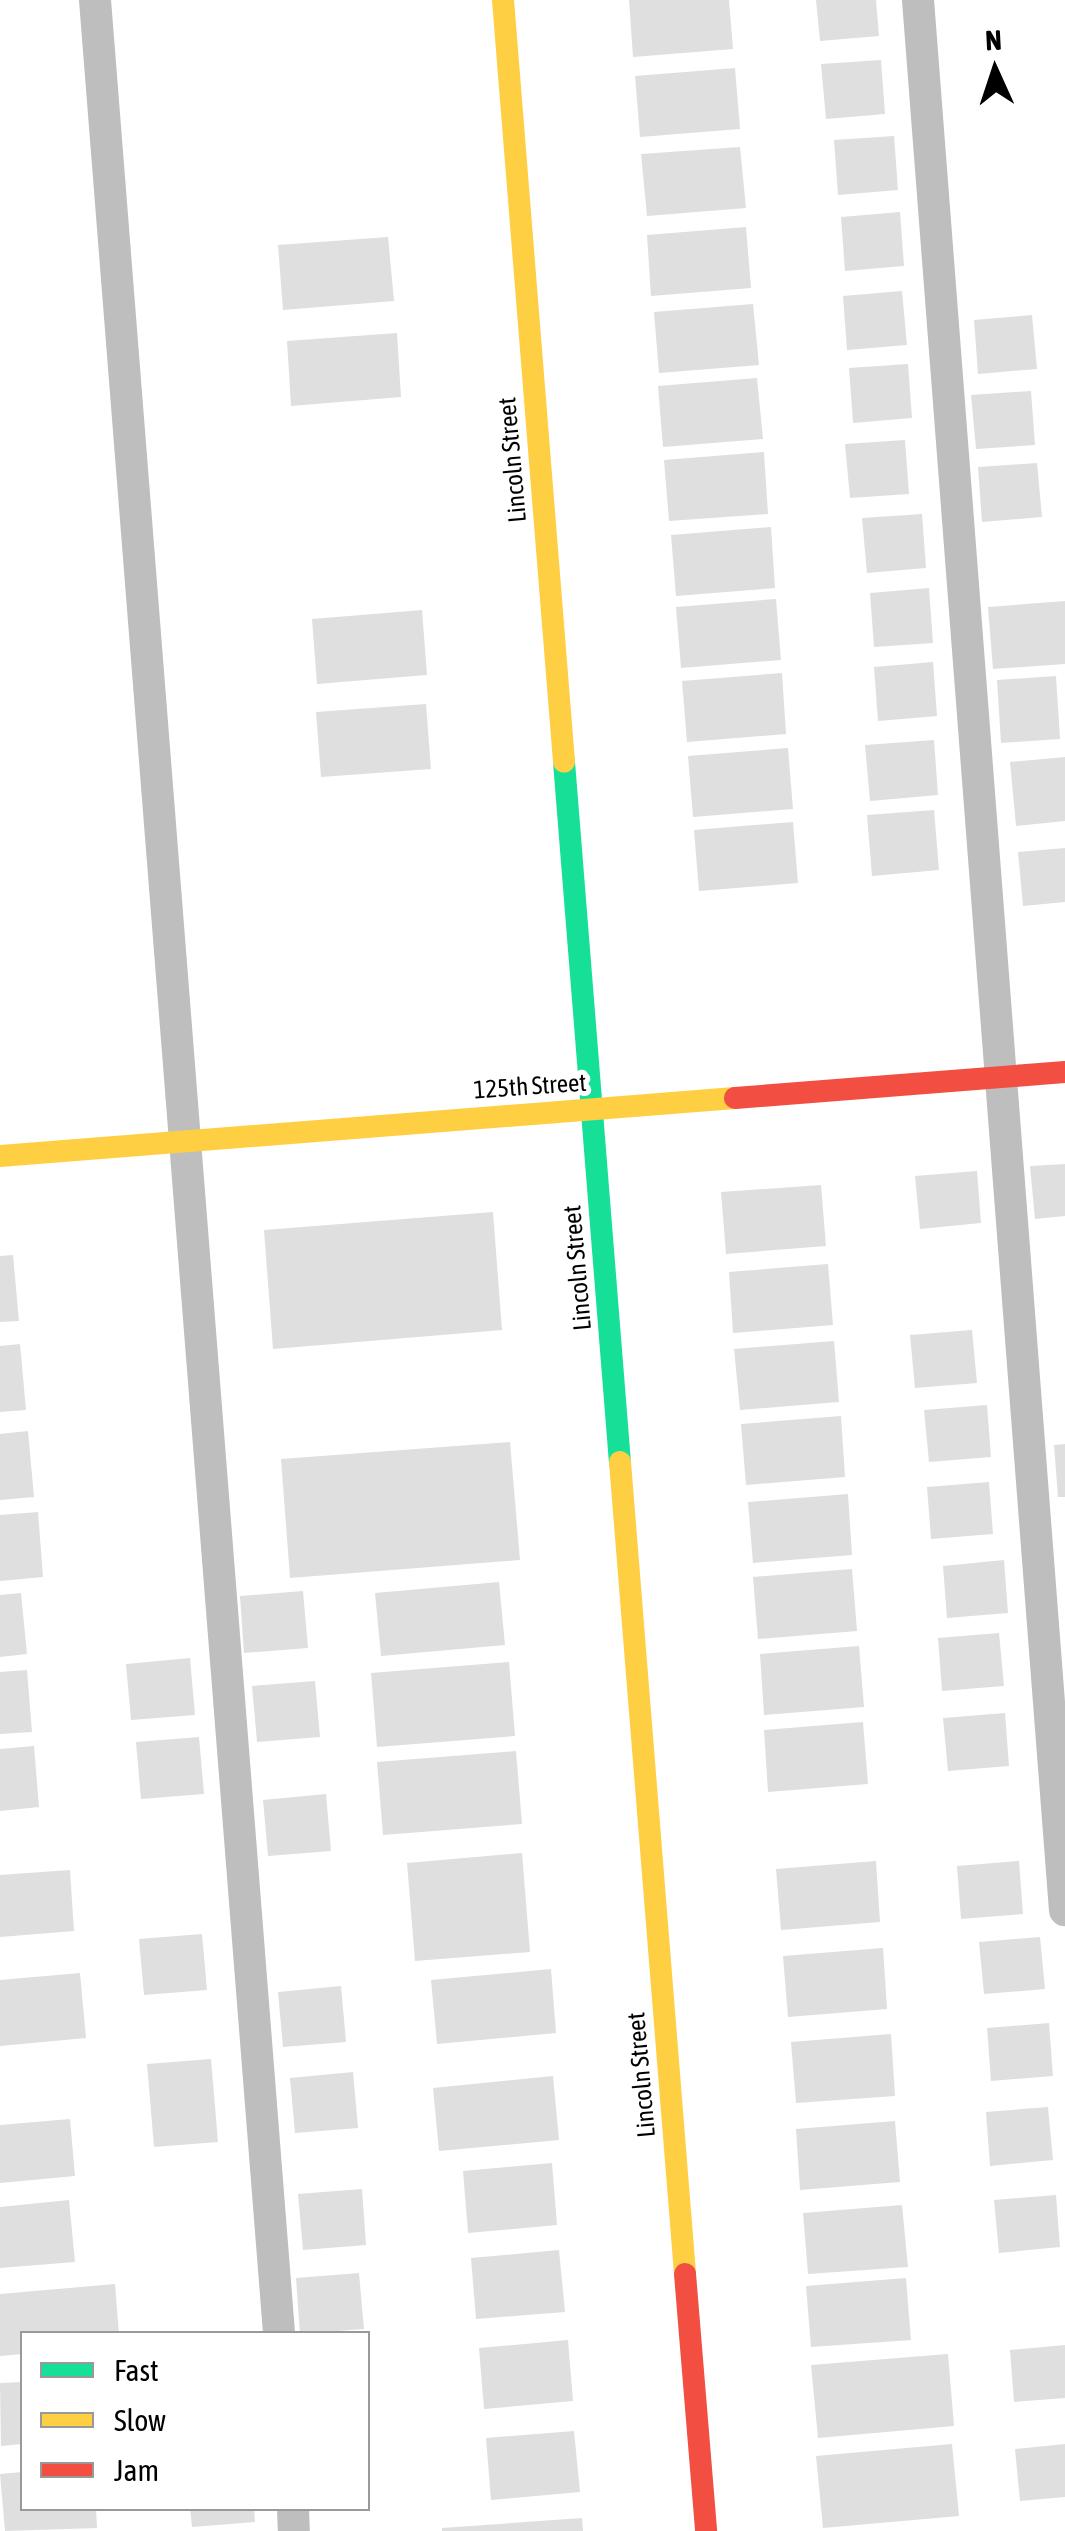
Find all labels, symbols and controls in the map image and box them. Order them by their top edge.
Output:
north arrow [945,20,1045,120]
text: N [984,24,1003,56]
street label: Lincoln Street [492,396,532,524]
street label: 125th Street [473,1067,587,1105]
street label: Lincoln Street [557,1204,597,1332]
street label: Lincoln Street [621,2011,661,2139]
legend [20,2331,370,2511]
text: Fast [114,2353,159,2387]
text: Slow [114,2403,166,2437]
text: Jam [114,2453,159,2487]

